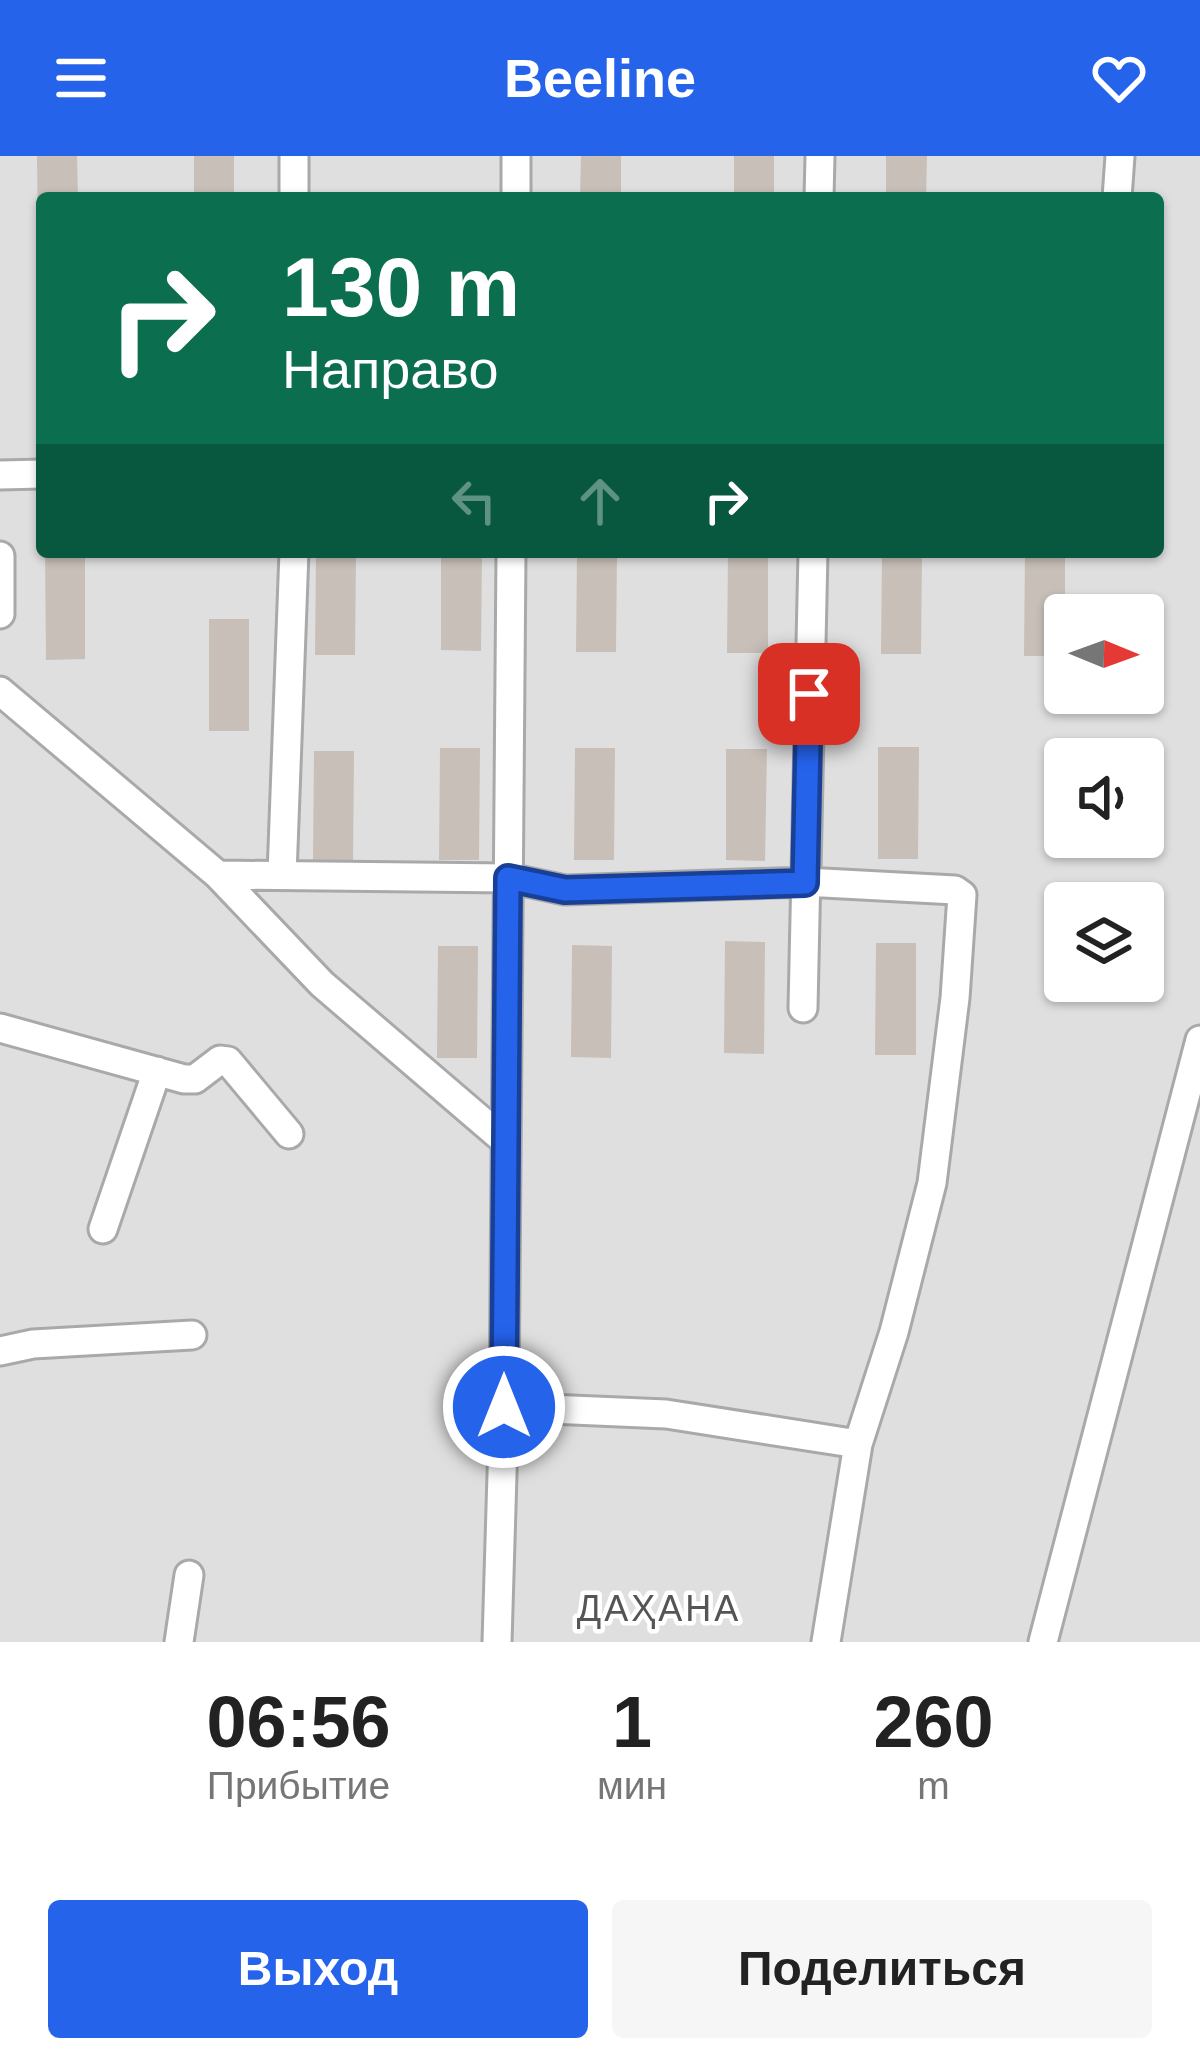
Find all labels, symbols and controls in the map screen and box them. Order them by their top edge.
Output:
icon: menu [48,45,114,111]
icon: heart [1086,45,1152,111]
text: Beeline [504,48,696,108]
icon: right [84,240,240,396]
text: 130 m [282,240,520,334]
text: Направо [282,339,498,399]
icon: left [441,468,507,534]
icon: ahead [567,468,633,534]
icon: right [693,468,759,534]
north arrow [1044,594,1164,714]
map controls [1044,594,1164,1002]
pin [758,643,860,745]
icon: arrive [776,661,842,727]
button: sound [1044,738,1164,858]
button: layers [1044,882,1164,1002]
position arrow [441,1344,567,1470]
district label: ДАҲАНА [577,1588,741,1629]
text: 06:56 [206,1682,391,1762]
text: 1 [612,1682,652,1762]
text: 260 [873,1682,994,1762]
text: Прибытие [207,1764,390,1807]
text: мин [597,1764,667,1807]
text: m [917,1764,950,1807]
button: Выход [48,1900,588,2038]
button: Поделиться [612,1900,1152,2038]

